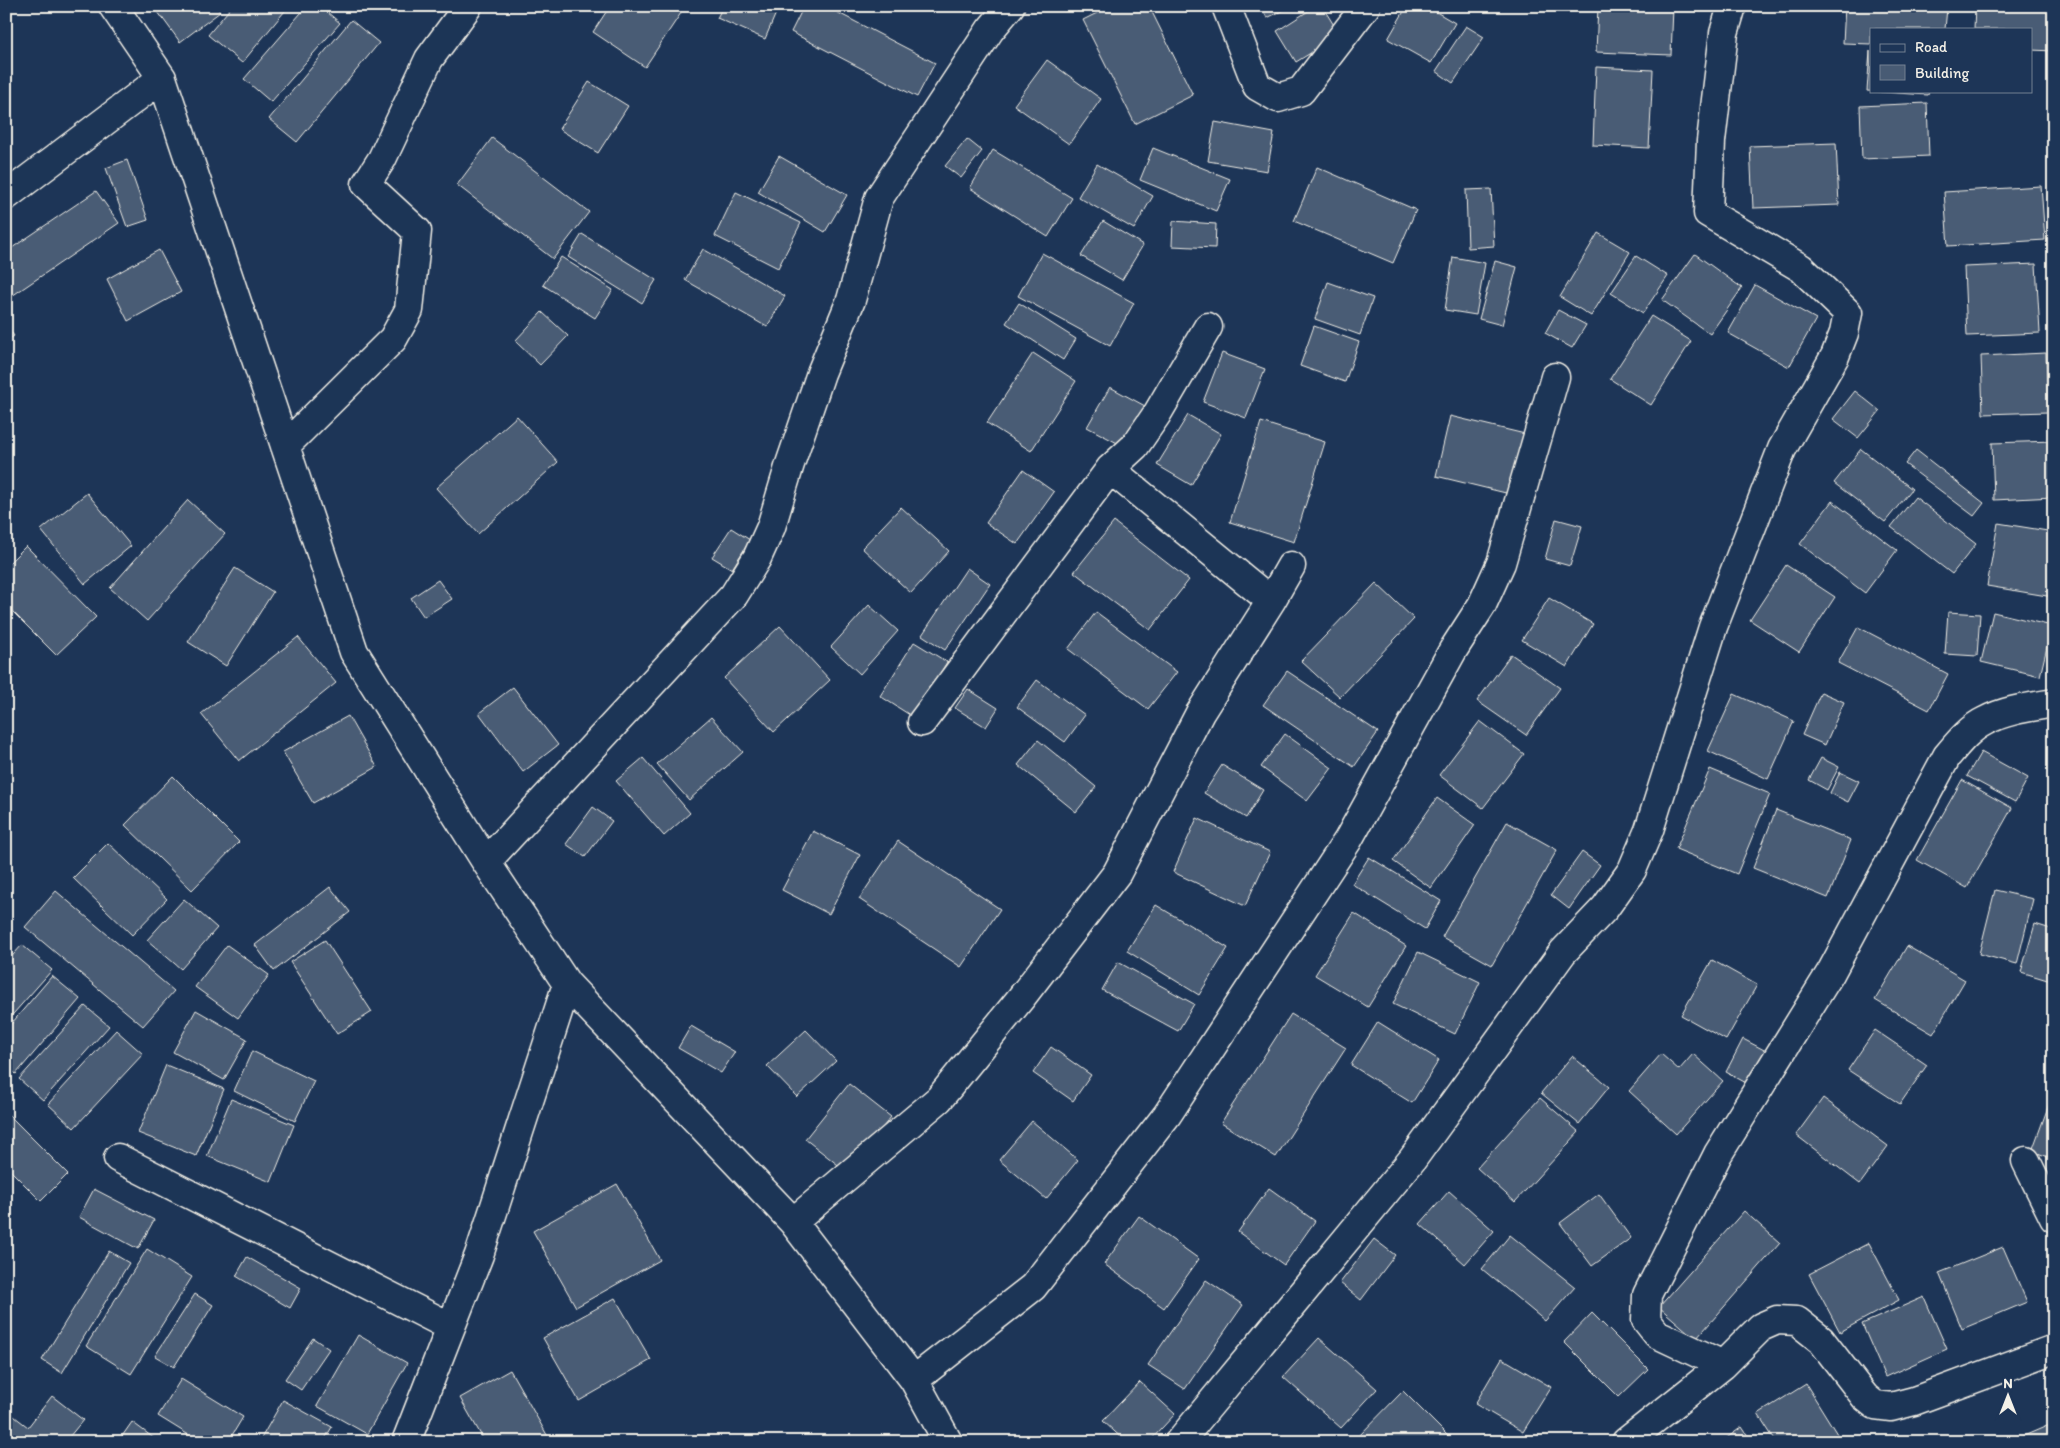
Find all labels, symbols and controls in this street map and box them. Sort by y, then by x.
legend [1870,28,2032,92]
text: Road [1915,38,1948,56]
text: Building [1915,64,1969,82]
north arrow [1982,1370,2032,1420]
text: N [2003,1375,2013,1392]

